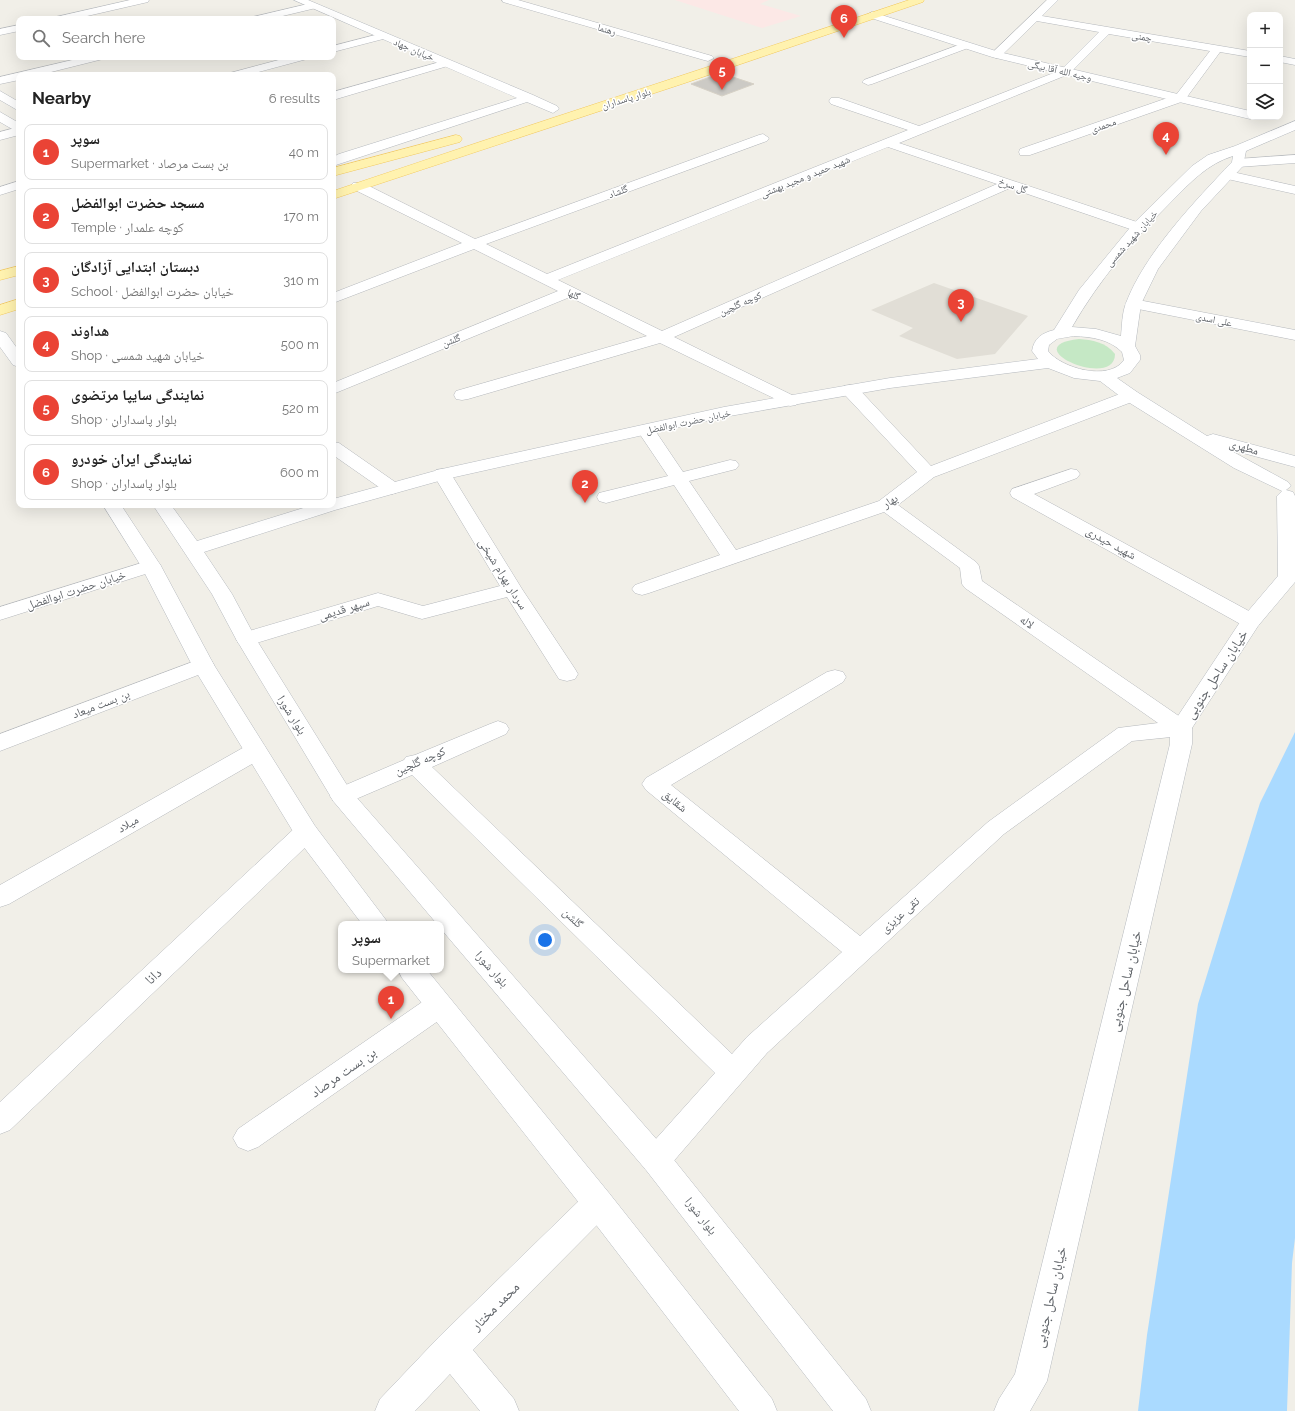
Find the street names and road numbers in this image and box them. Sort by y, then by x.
street label: رهنما [596,22,617,37]
street label: چمنی [1131,29,1153,45]
street label: خیابان جهاد [391,36,436,64]
street label: وجیه الله آقا بیگی [1027,58,1093,84]
street label: بلوار پاسداران [600,86,652,112]
street label: محمدی [1089,116,1118,136]
street label: شهید حمید و مجید بهشتی [759,153,852,200]
street label: گل سرخ [997,175,1029,197]
street label: گلشاد [607,183,630,200]
street label: خیابان شهید شمسی [1103,208,1161,269]
street label: گلها [566,287,583,302]
street label: کوچه گلچین [717,289,763,319]
street label: علی اسدی [1195,311,1233,329]
street label: گلشن [440,332,463,350]
street label: خیابان حضرت ابوالفضل [645,407,732,437]
street label: مطهری [1228,436,1260,458]
street label: بهار [879,491,900,512]
street label: شهید حیدری [1083,523,1139,563]
street label: سردار بهرام شیخی [475,536,531,613]
street label: خیابان حضرت ابوالفضل [24,567,128,613]
street label: سپهر قدیمی [317,595,371,624]
street label: لاله [1017,612,1037,632]
street label: خیابان ساحل جنوبی [1181,626,1252,722]
street label: بن بست میعاد [70,687,132,722]
street label: بلوار شورا [274,693,309,737]
street label: کوچه گلچین [392,744,448,778]
street label: شقایق [660,787,690,815]
street label: میلاد [115,812,141,836]
street label: تقی عزیزی [878,894,923,936]
street label: گلشن [560,905,586,931]
street label: خیابان ساحل جنوبی [1106,929,1145,1033]
street label: بلوار شورا [472,948,512,990]
street label: دانا [141,964,165,987]
street label: بن بست مرصاد [307,1044,379,1101]
street label: بلوار شورا [682,1195,720,1238]
street label: خیابان ساحل جنوبی [1031,1245,1070,1349]
street label: محمد مختار [467,1279,523,1335]

